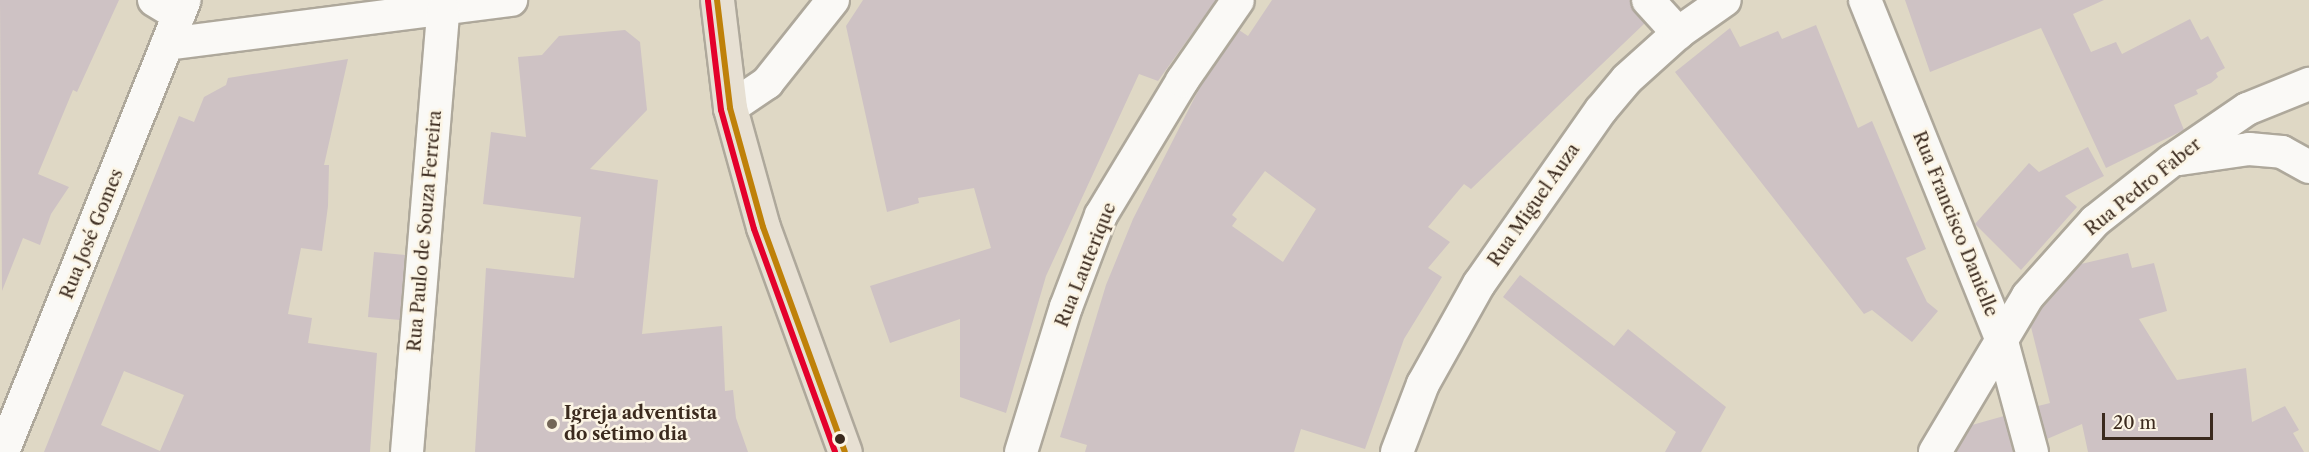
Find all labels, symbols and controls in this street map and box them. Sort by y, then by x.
street label: Rua Paulo de Souza Ferreira [404,109,446,353]
street label: Rua Francisco Danielle [1908,128,2002,320]
street label: Rua Pedro Faber [2081,134,2205,240]
street label: Rua Miguel Auza [1483,139,1585,271]
street label: Rua José Gomes [56,166,128,302]
street label: Rua Lauterique [1051,200,1121,330]
scale bar [2105,401,2216,439]
place label: Igreja adventista do sétimo dia [564,403,717,446]
text: 20 m [2113,412,2156,434]
marker: Igreja adventista do sétimo dia [545,417,559,431]
unlabelled marker [834,433,846,445]

